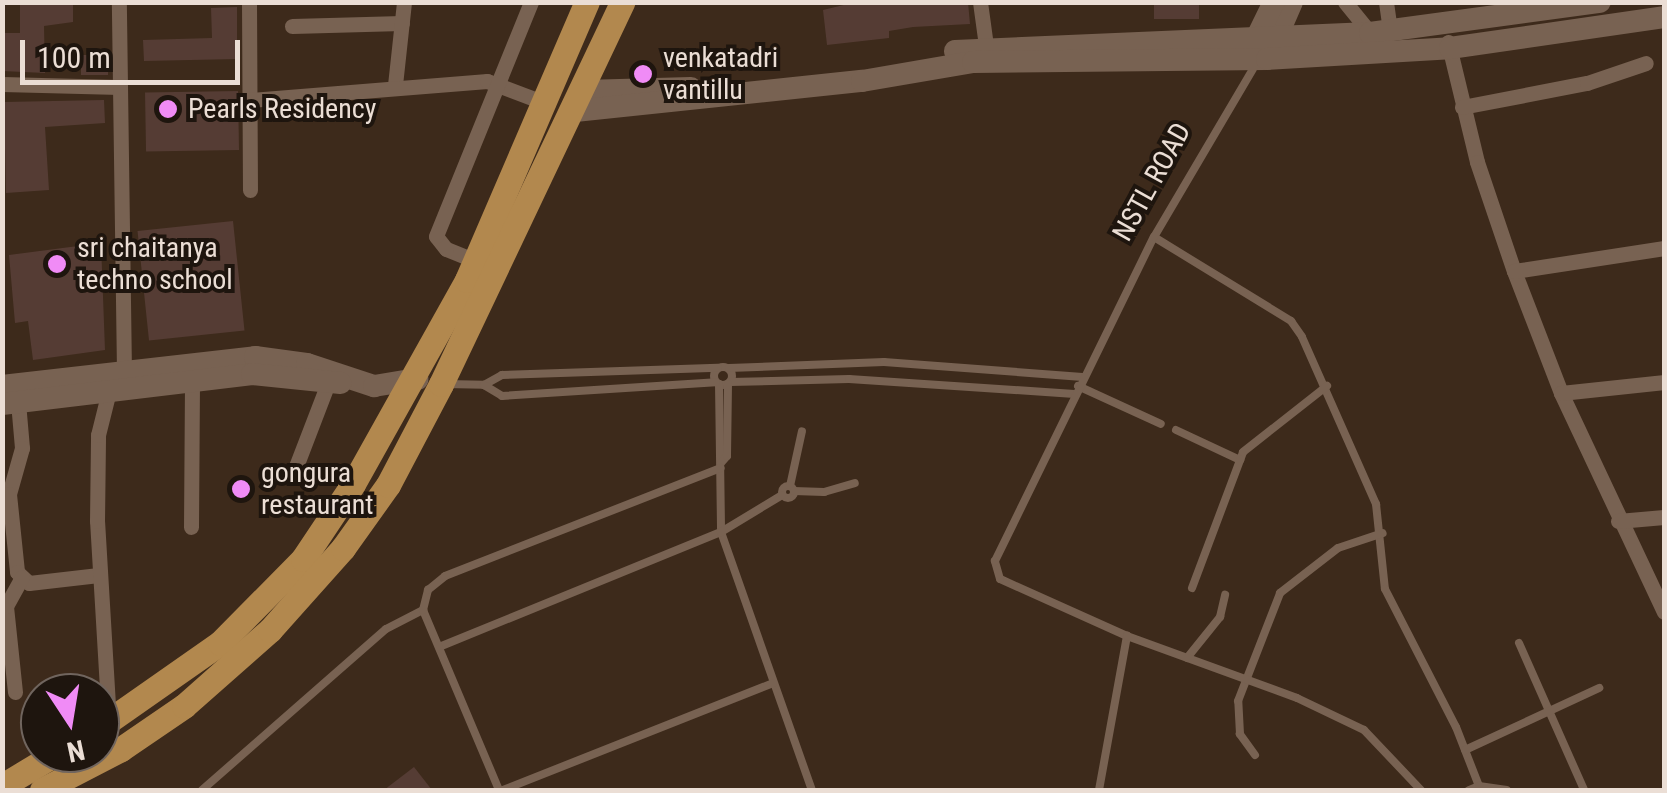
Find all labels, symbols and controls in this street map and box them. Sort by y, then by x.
scale bar [25,20,245,82]
text: 100 m [37,40,111,75]
place label: venkatadri vantillu [663,41,778,107]
marker: venkatadri vantillu [632,63,654,85]
place label: Pearls Residency [188,92,376,126]
marker: Pearls Residency [157,98,179,120]
street label: NSTL ROAD [1106,117,1198,247]
place label: sri chaitanya techno school [77,231,233,297]
marker: sri chaitanya techno school [46,253,68,275]
place label: gongura restaurant [261,456,374,522]
marker: gongura restaurant [230,478,252,500]
north arrow [20,673,120,773]
text: N [64,733,88,769]

